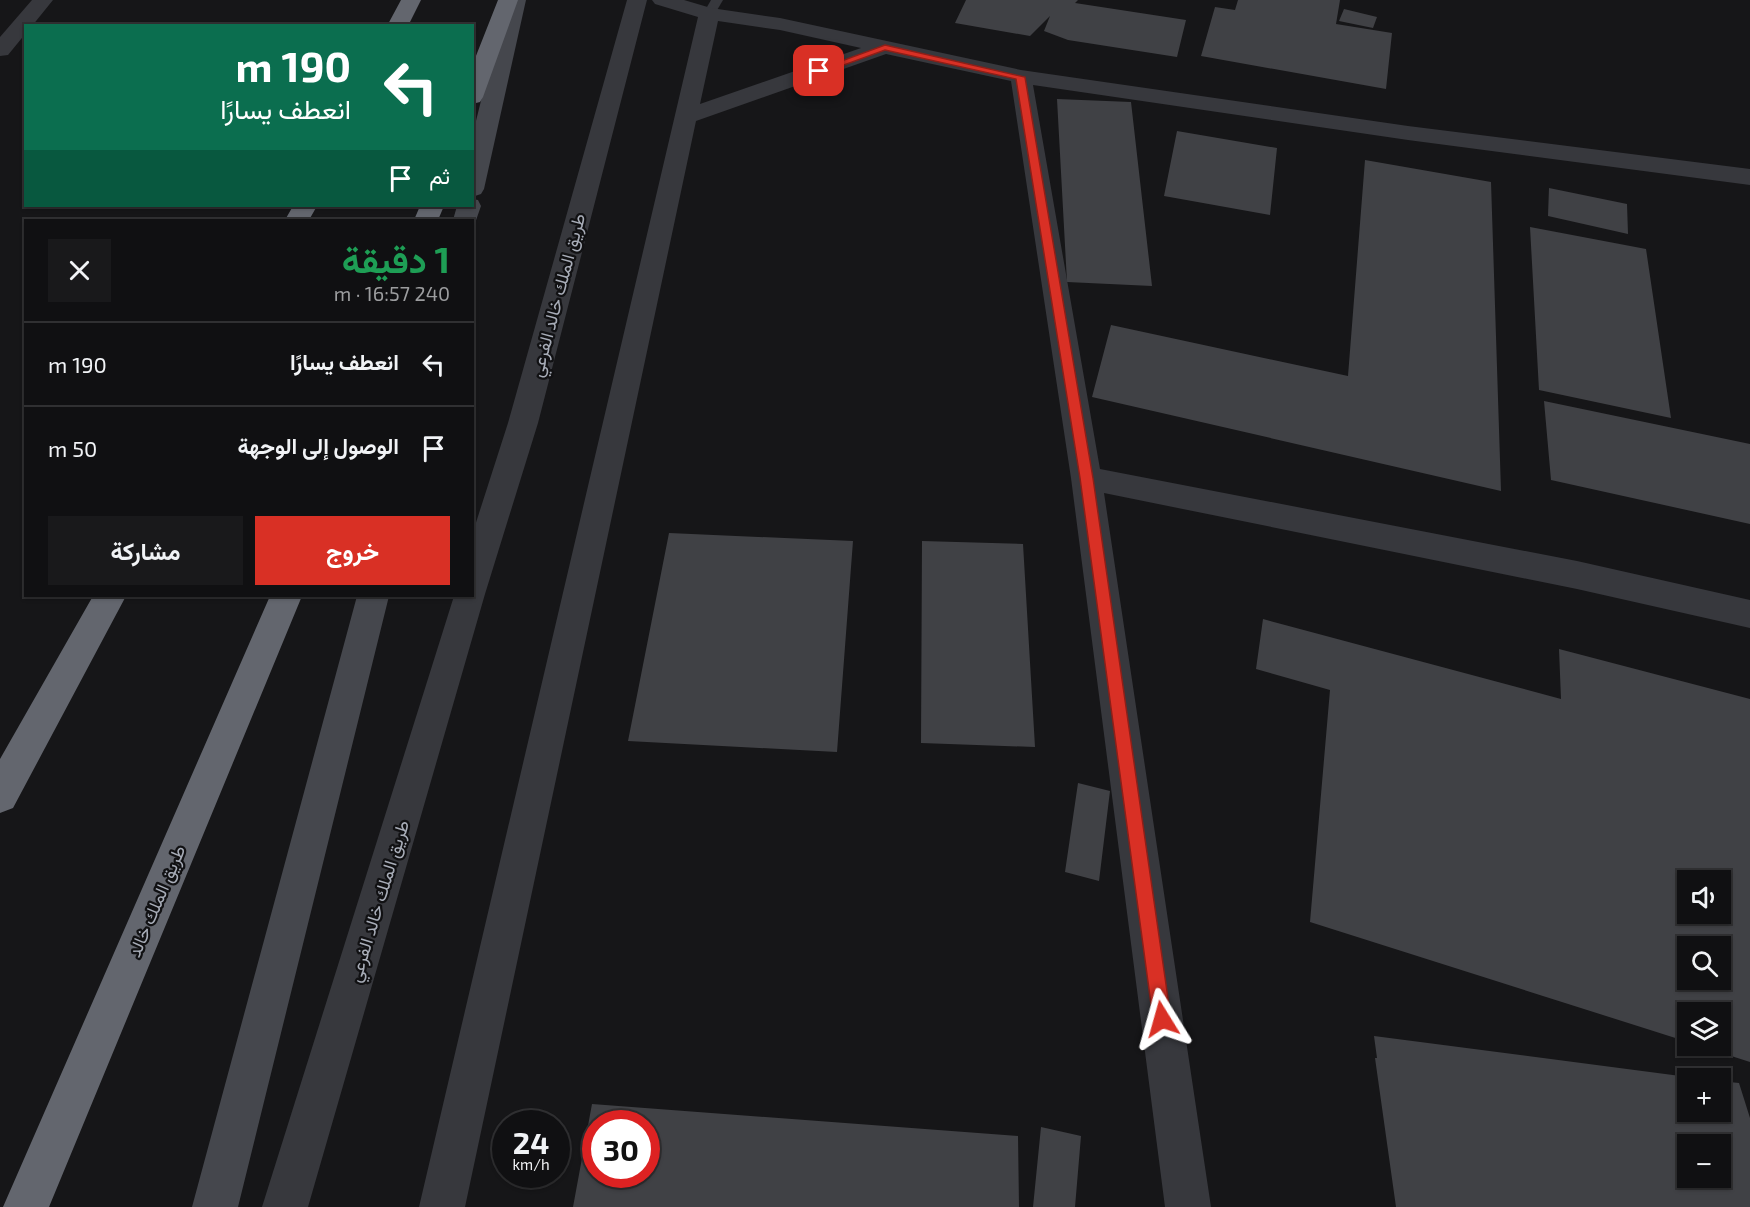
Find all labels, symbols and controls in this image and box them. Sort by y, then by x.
text: 190 m [235,40,351,90]
pin [793,45,844,96]
icon: left [372,48,450,126]
icon: arrive [802,54,835,87]
text: انعطف يسارًا [220,92,351,124]
icon: arrive [384,162,417,195]
text: ثم [429,162,450,188]
street label: طريق الملك خالد الفرعي [525,211,594,380]
text: 1 دقيقة [342,237,450,280]
button: close [48,239,111,302]
text: 240 m · 16:57 [334,281,450,305]
text: انعطف يسارًا [290,348,399,374]
icon: left [417,348,450,381]
text: 190 m [48,351,107,377]
text: الوصول إلى الوجهة [237,432,399,458]
icon: arrive [417,432,450,465]
text: 50 m [48,435,97,461]
button: مشاركة [48,516,243,585]
button: خروج [255,516,450,585]
street label: طريق الملك خالد الفرعي [343,817,418,986]
street label: طريق الملك خالد [123,842,190,961]
map controls [1677,870,1731,1188]
button: sound [1677,870,1731,924]
button: search [1677,936,1731,990]
position arrow [1130,987,1194,1051]
button: layers [1677,1002,1731,1056]
button: + [1677,1068,1731,1122]
speed limit sign: 30 [582,1110,660,1188]
text: 24 [513,1124,549,1160]
button: − [1677,1134,1731,1188]
text: km/h [512,1155,550,1173]

